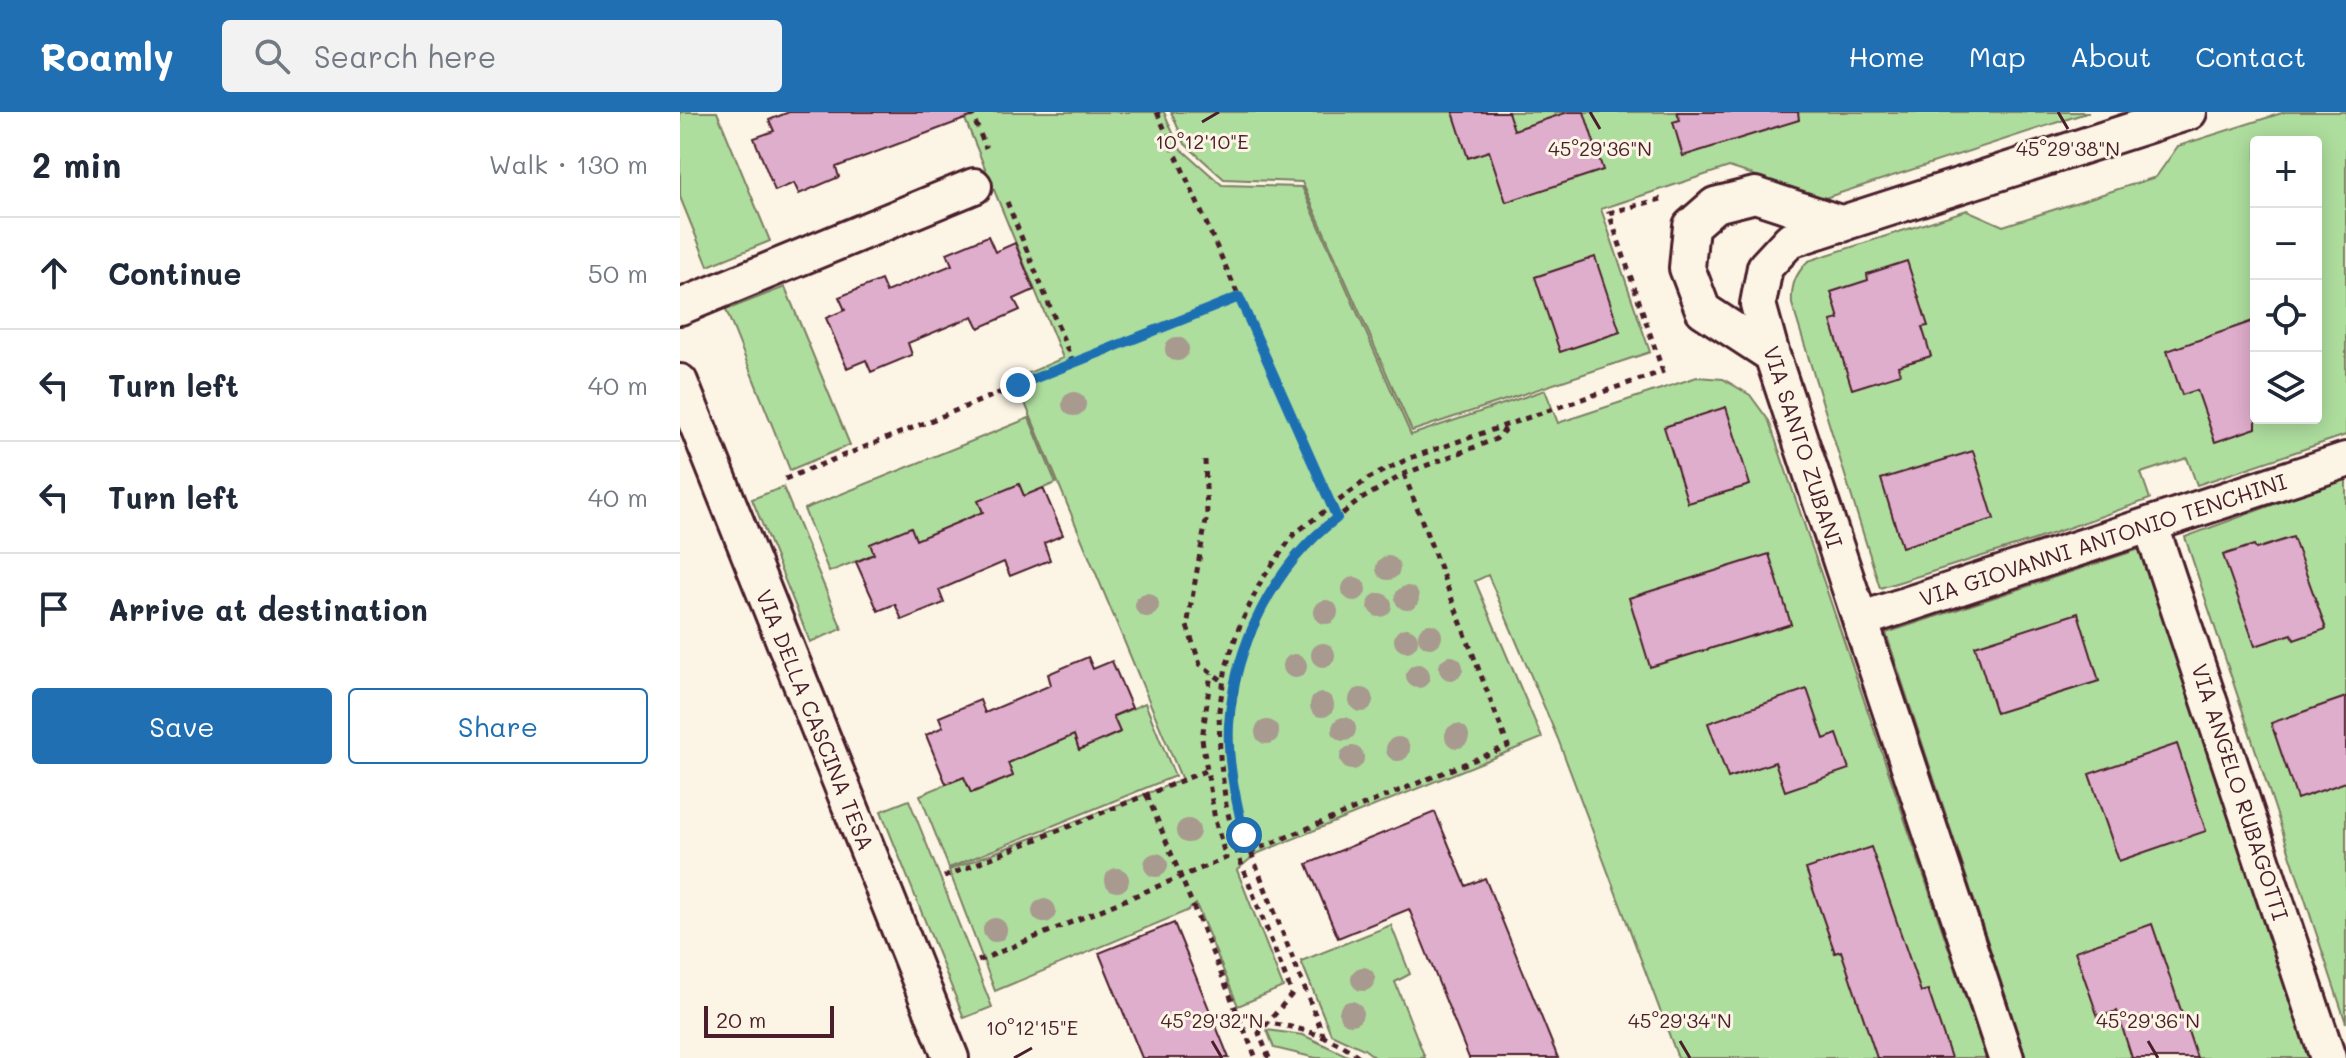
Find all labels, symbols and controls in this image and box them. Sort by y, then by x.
search box [222,20,782,92]
text: Roamly [40,31,174,81]
icon: search [250,34,294,78]
text: Search here [314,36,496,76]
text: Home [1849,38,1925,74]
text: Map [1969,38,2026,74]
text: About [2070,38,2151,74]
text: Contact [2195,38,2306,74]
text: 10°12'10"E [1155,128,1249,154]
text: 45°29'36"N [1548,135,1652,161]
text: 45°29'38"N [2016,135,2120,161]
map controls [2250,136,2322,424]
button: + [2250,136,2322,208]
text: 2 min [32,142,121,187]
text: Walk · 130 m [489,147,648,181]
button: − [2250,208,2322,280]
icon: ahead [32,251,76,295]
text: Continue [108,253,241,293]
text: 50 m [588,256,648,290]
button: locate [2250,280,2322,352]
street label: VIA SANTO ZUBANI [1757,342,1850,552]
button: layers [2250,352,2322,424]
icon: left [32,363,76,407]
text: Turn left [108,365,239,405]
route end [1000,367,1036,403]
text: 40 m [588,368,648,402]
street label: VIA GIOVANNI ANTONIO TENCHINI [1916,466,2290,613]
icon: left [32,475,76,519]
text: Turn left [108,477,239,517]
text: 40 m [588,480,648,514]
street label: VIA DELLA CASCINA TESA [750,585,881,854]
icon: arrive [32,587,76,631]
text: Arrive at destination [108,589,428,629]
street label: VIA ANGELO RUBAGOTTI [2185,660,2296,924]
button: Save [32,688,332,764]
button: Share [348,688,648,764]
route start [1226,817,1262,853]
scale bar [704,1002,834,1038]
text: 20 m [716,1005,766,1034]
text: 45°29'32"N [1160,1007,1264,1033]
text: 45°29'34"N [1628,1007,1732,1033]
text: 45°29'36"N [2096,1007,2200,1033]
text: 10°12'15"E [986,1014,1078,1040]

